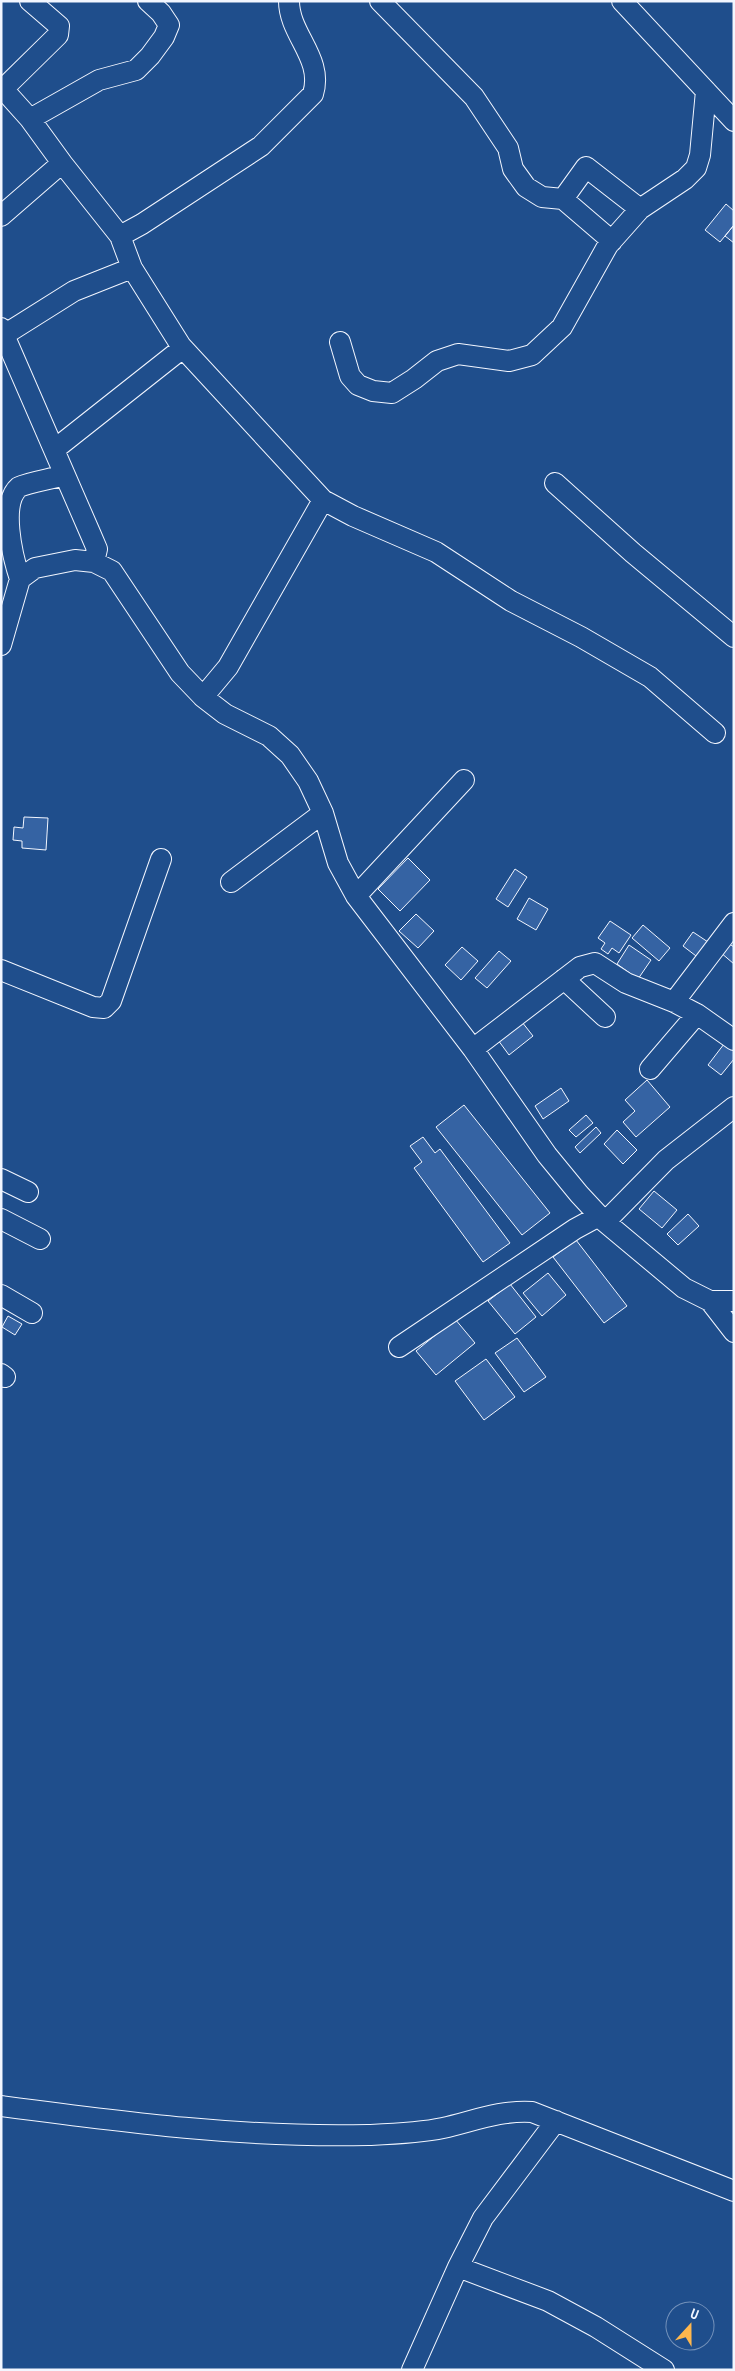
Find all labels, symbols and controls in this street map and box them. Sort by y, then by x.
north arrow [665,2301,715,2351]
text: U [688,2304,701,2324]

